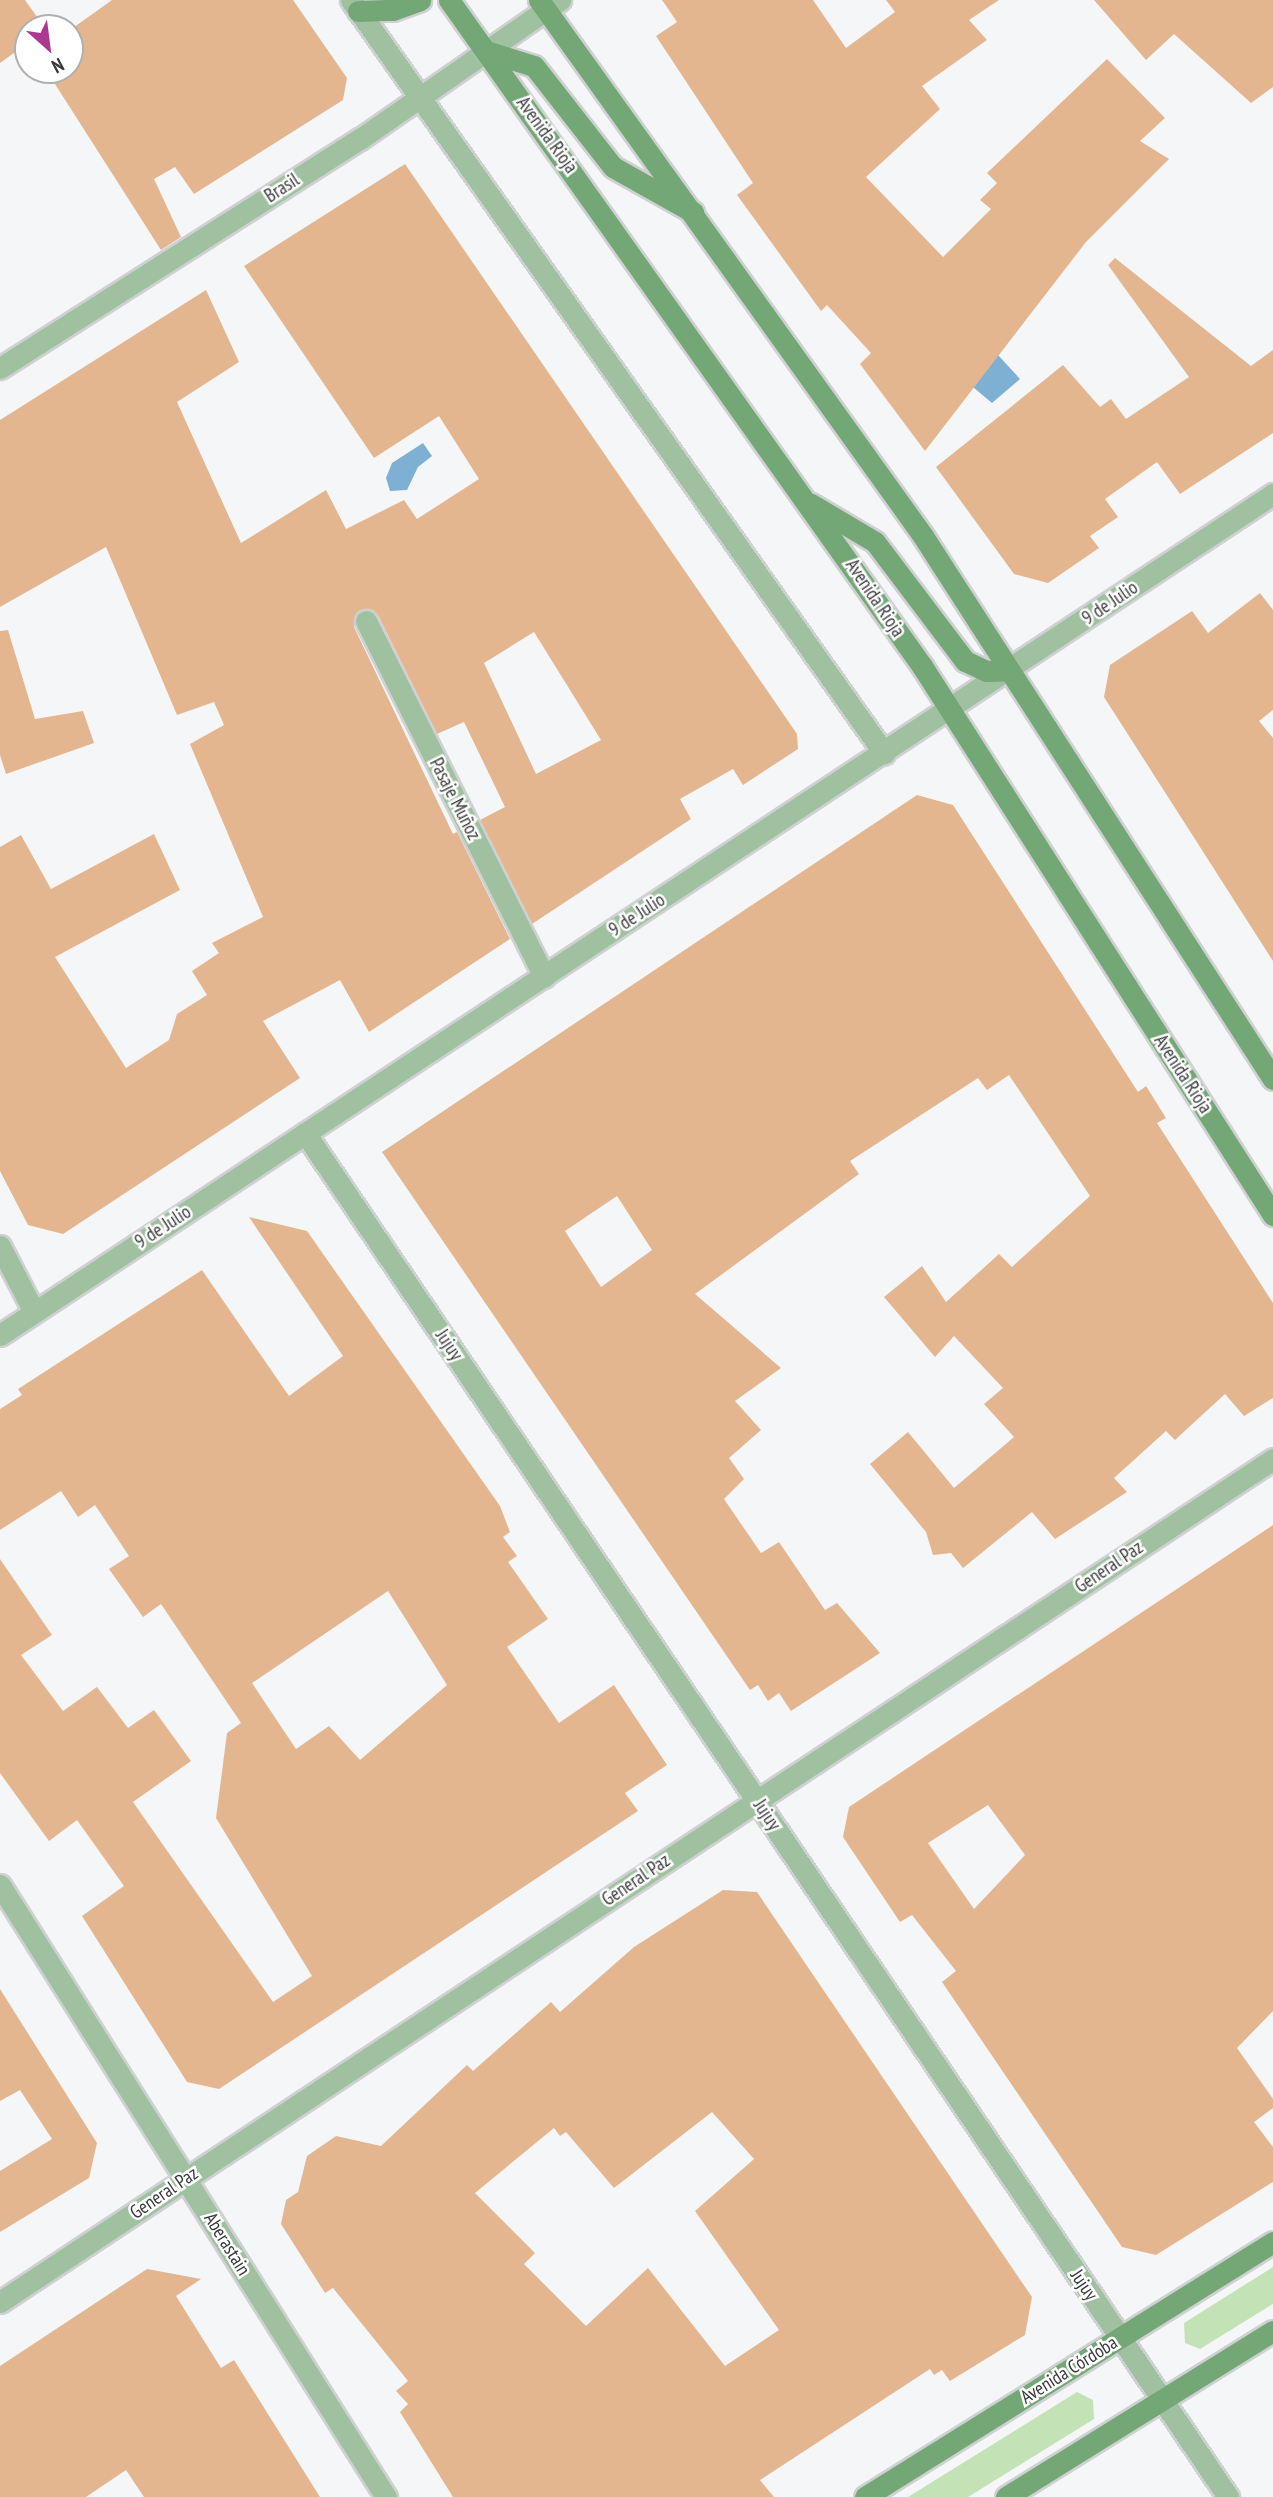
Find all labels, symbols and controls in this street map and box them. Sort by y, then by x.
north arrow [14,14,84,84]
text: N [48,53,68,79]
street label: Avenida Rioja [512,92,582,178]
street label: Brasil [260,168,304,208]
street label: Avenida Rioja [841,555,909,641]
street label: 9 de Julio [1078,576,1142,630]
street label: Pasaje Muñoz [425,754,485,844]
street label: 9 de Julio [605,888,669,942]
street label: Avenida Rioja [1149,1030,1217,1118]
street label: 9 de Julio [131,1200,195,1254]
street label: Jujuy [431,1325,467,1365]
street label: General Paz [1071,1536,1147,1598]
street label: Jujuy [749,1795,785,1835]
street label: General Paz [598,1849,674,1911]
street label: General Paz [126,2162,202,2224]
street label: Aberastain [199,2208,255,2280]
street label: Jujuy [1066,2265,1102,2305]
street label: Avenida Córdoba [1016,2331,1122,2409]

